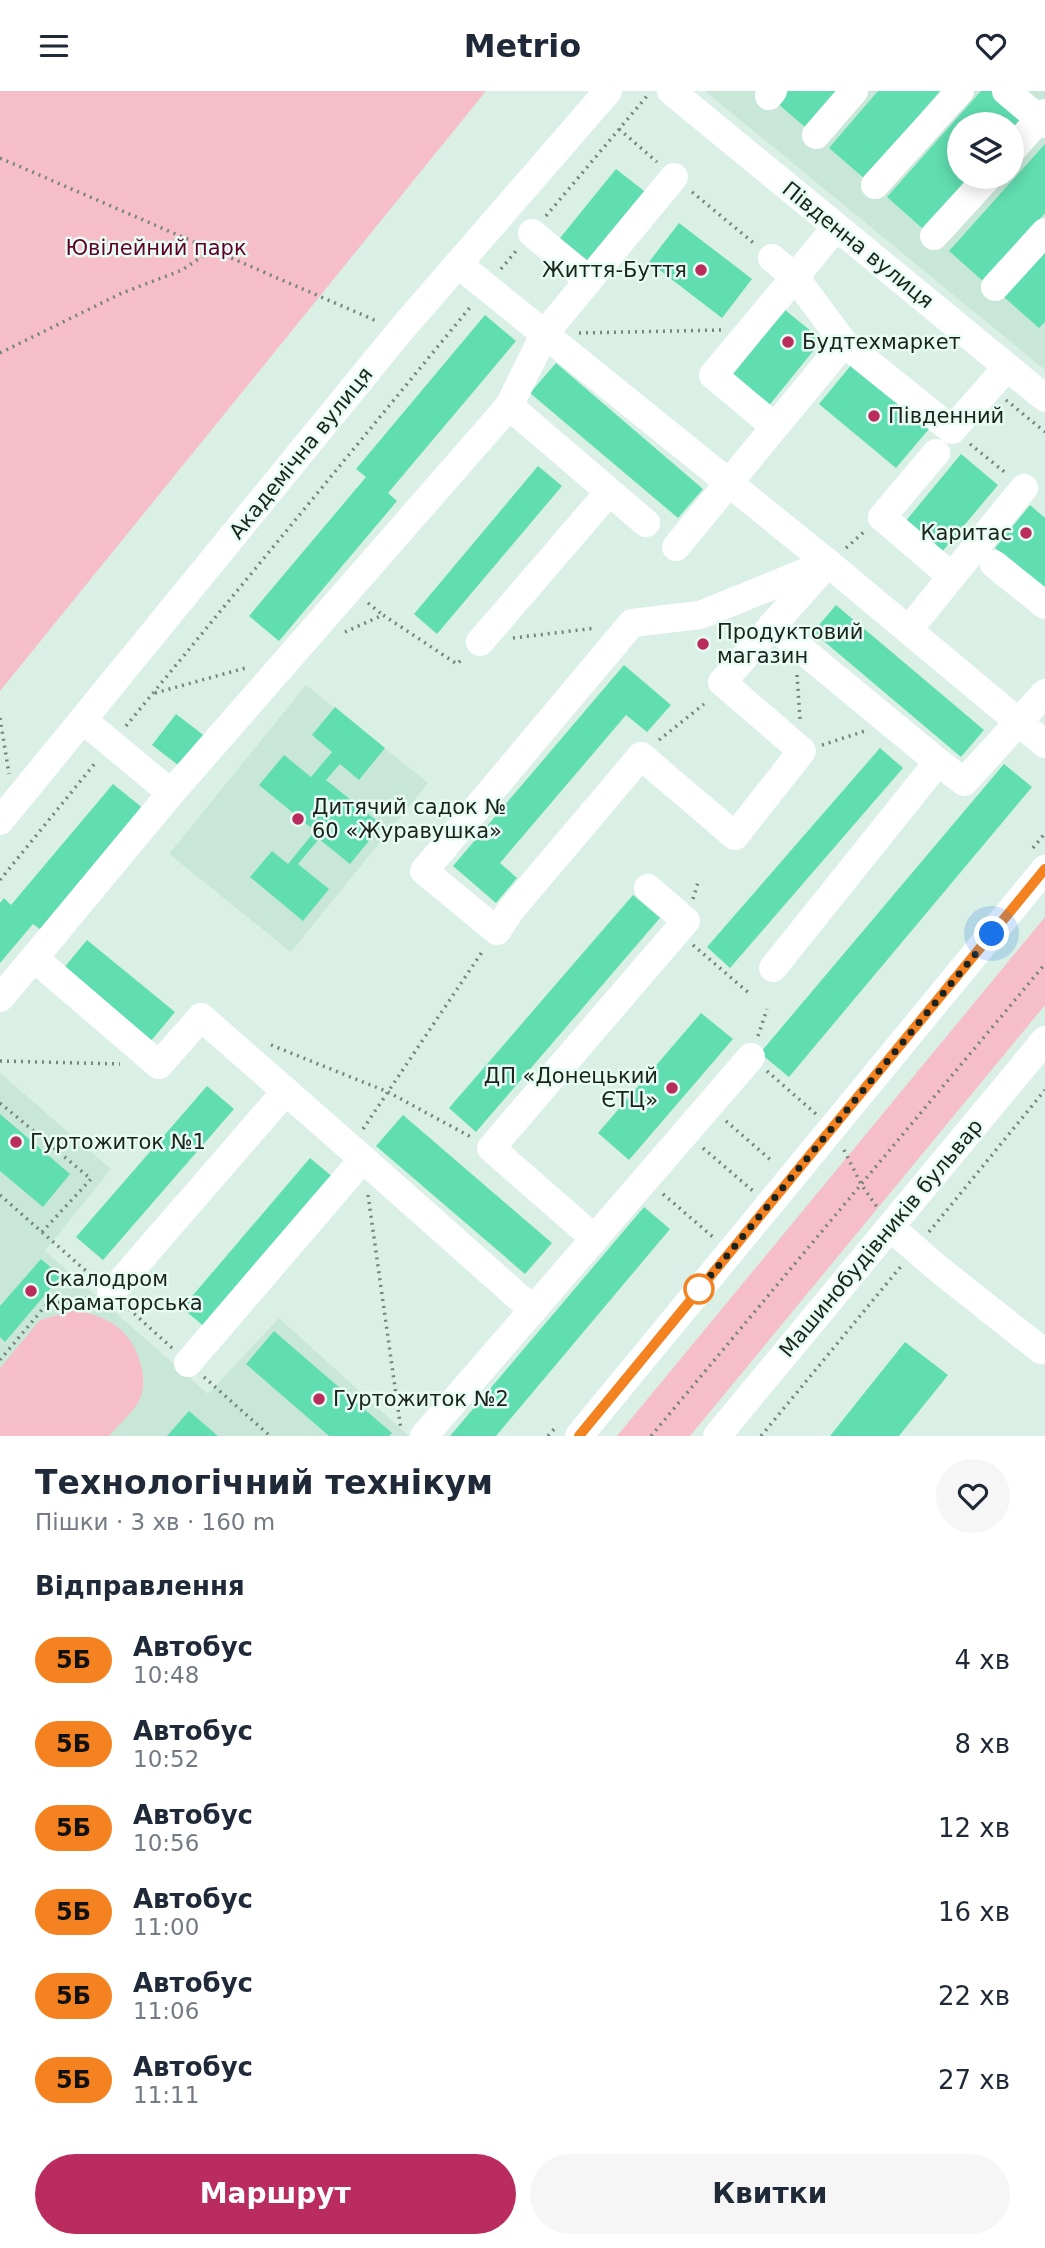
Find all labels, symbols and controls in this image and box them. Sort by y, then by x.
icon: menu [35,27,73,65]
text: Metrio [464,27,581,65]
icon: heart [972,27,1010,65]
map controls [947,112,1024,189]
button: layers [947,112,1024,189]
street label: Південна вулиця [778,177,938,313]
park label: Ювілейний парк [65,236,247,260]
place label: Життя-Буття [542,258,687,282]
marker: Життя-Буття [693,262,709,278]
place label: Будтехмаркет [802,330,961,354]
marker: Будтехмаркет [780,334,796,350]
street label: Академічна вулиця [224,362,378,544]
place label: Південний [888,404,1004,428]
marker: Південний [866,408,882,424]
place label: Каритас [921,521,1012,545]
marker: Каритас [1018,525,1034,541]
place label: Продуктовий магазин [717,620,863,668]
marker: Продуктовий магазин [695,636,711,652]
place label: Дитячий садок № 60 «Журавушка» [312,795,506,843]
marker: Дитячий садок № 60 «Журавушка» [290,811,306,827]
your location [974,916,1009,951]
place label: ДП «Донецький ЄТЦ» [484,1064,658,1112]
marker: ДП «Донецький ЄТЦ» [664,1080,680,1096]
street label: Машинобудівників бульвар [774,1114,988,1362]
place label: Гуртожиток №1 [30,1130,206,1154]
marker: Гуртожиток №1 [8,1134,24,1150]
place label: Скалодром Краматорська [45,1267,203,1315]
unlabelled marker [684,1274,714,1304]
marker: Скалодром Краматорська [23,1283,39,1299]
place label: Гуртожиток №2 [333,1387,509,1411]
marker: Гуртожиток №2 [311,1391,327,1407]
button: heart [936,1459,1010,1533]
text: Технологічний технікум [35,1463,493,1502]
text: Пішки · 3 хв · 160 m [35,1509,275,1535]
text: Відправлення [35,1571,245,1601]
text: Автобус [133,1632,253,1662]
text: 4 хв [954,1645,1010,1675]
text: 5Б [56,1646,91,1674]
text: 10:48 [133,1662,199,1688]
text: Автобус [133,1716,253,1746]
text: 8 хв [954,1729,1010,1759]
text: 5Б [56,1730,91,1758]
text: 10:52 [133,1746,199,1772]
text: Автобус [133,1800,253,1830]
text: 12 хв [938,1813,1010,1843]
text: 5Б [56,1814,91,1842]
text: 10:56 [133,1830,199,1856]
text: Автобус [133,1884,253,1914]
text: 16 хв [938,1897,1010,1927]
text: 5Б [56,1898,91,1926]
text: 11:00 [133,1914,199,1940]
text: Автобус [133,1968,253,1998]
text: 22 хв [938,1981,1010,2011]
text: 5Б [56,1982,91,2010]
text: 11:06 [133,1998,199,2024]
text: Автобус [133,2052,253,2082]
text: 27 хв [938,2065,1010,2095]
text: 5Б [56,2066,91,2094]
text: 11:11 [133,2082,199,2108]
button: Маршрут [35,2154,516,2234]
button: Квитки [530,2154,1010,2234]

